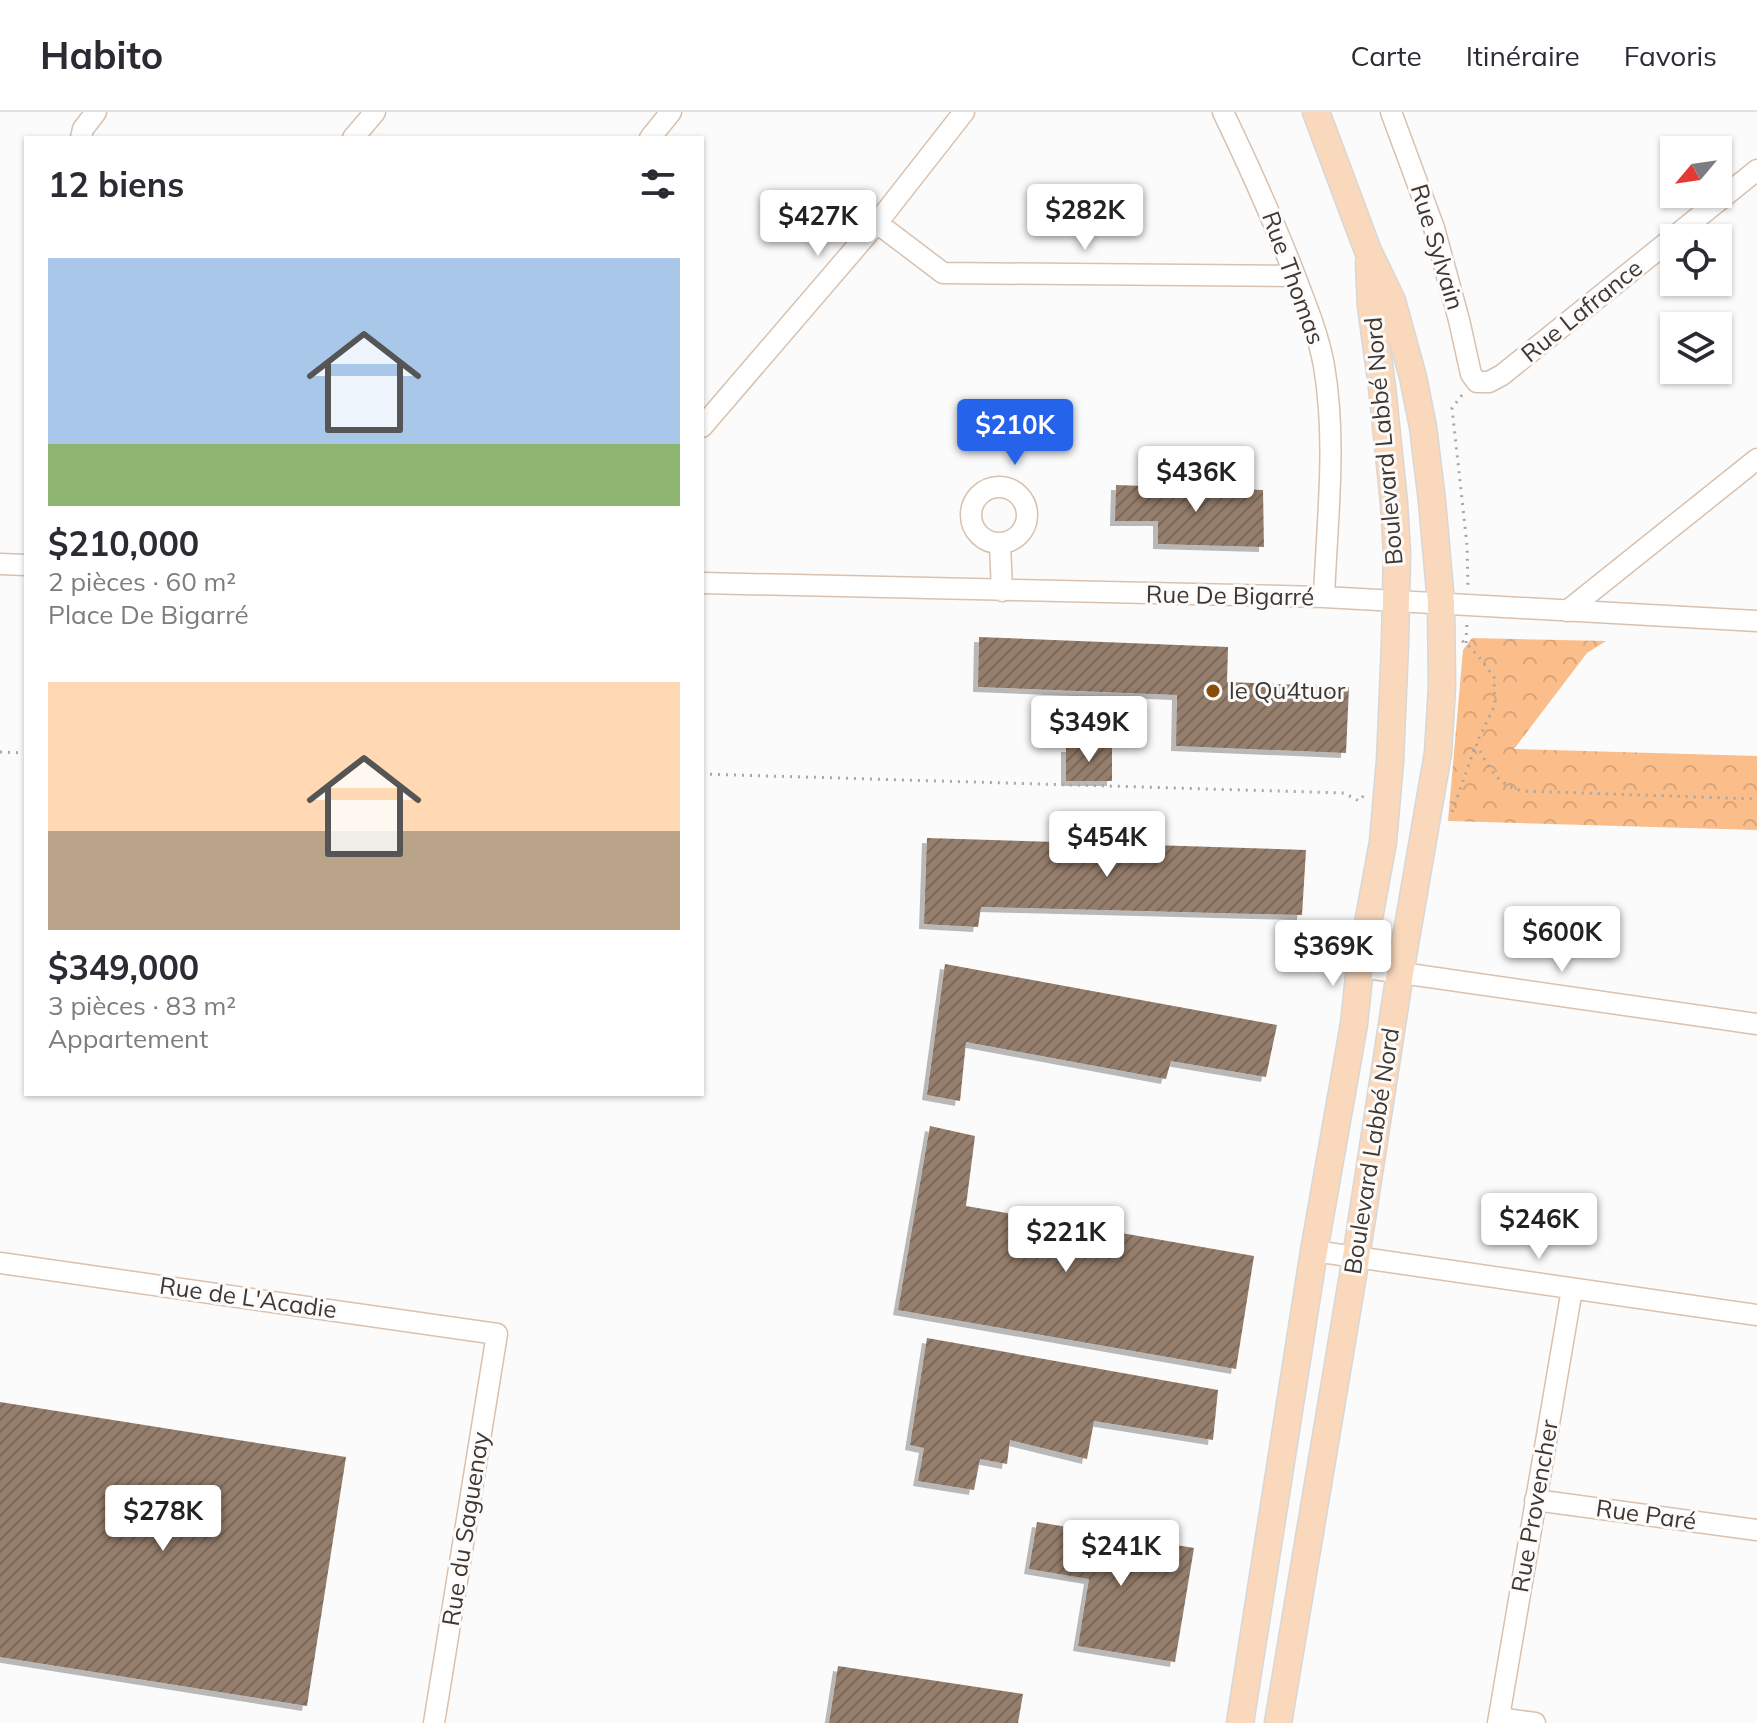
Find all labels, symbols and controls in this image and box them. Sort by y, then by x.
text: Habito [40,31,163,79]
text: Carte [1350,38,1422,73]
text: Itinéraire [1466,38,1580,73]
text: Favoris [1624,38,1717,73]
north arrow [1660,136,1732,208]
map controls [1660,136,1732,384]
icon: filters [636,162,680,206]
text: 12 biens [48,163,184,206]
street label: Rue Sylvain [1405,180,1471,313]
pin: $282K [1029,184,1141,252]
pin: $427K [762,190,874,258]
text: $282K [1045,193,1125,226]
text: $427K [778,199,858,232]
street label: Rue Thomas [1256,207,1332,348]
button: locate [1660,224,1732,296]
street label: Rue Lafrance [1515,252,1648,368]
icon: home [292,310,436,454]
button: layers [1660,312,1732,384]
street label: Boulevard Labbé Nord [1357,316,1409,566]
pin: $210K [959,399,1071,467]
text: $210K [975,408,1055,441]
pin: $436K [1140,446,1252,514]
text: $436K [1156,455,1236,488]
text: $210,000 [48,522,199,565]
text: 2 pièces · 60 m² [48,565,236,598]
street label: Rue De Bigarré [1146,579,1314,611]
text: Place De Bigarré [48,598,249,631]
place label: le Qu4tuor [1229,675,1346,705]
marker: le Qu4tuor [1204,682,1222,700]
pin: $349K [1033,696,1145,764]
text: $349K [1049,705,1129,738]
icon: home [292,734,436,878]
pin: $454K [1051,811,1163,879]
text: $454K [1067,820,1147,853]
pin: $600K [1506,906,1618,974]
text: $600K [1522,915,1602,948]
pin: $369K [1277,920,1389,988]
text: $369K [1293,929,1373,962]
text: $349,000 [48,946,199,989]
text: 3 pièces · 83 m² [48,989,236,1022]
text: Appartement [48,1022,208,1055]
street label: Boulevard Labbé Nord [1337,1026,1405,1276]
pin: $246K [1483,1193,1595,1261]
text: $246K [1499,1202,1579,1235]
pin: $221K [1010,1206,1122,1274]
text: $221K [1026,1215,1106,1248]
street label: Rue de L'Acadie [158,1270,339,1324]
street label: Rue Provencher [1504,1417,1564,1594]
street label: Rue du Saguenay [435,1429,495,1628]
pin: $278K [107,1485,219,1553]
street label: Rue Paré [1594,1492,1698,1536]
text: $278K [123,1494,203,1527]
pin: $241K [1065,1520,1177,1588]
text: $241K [1081,1529,1161,1562]

